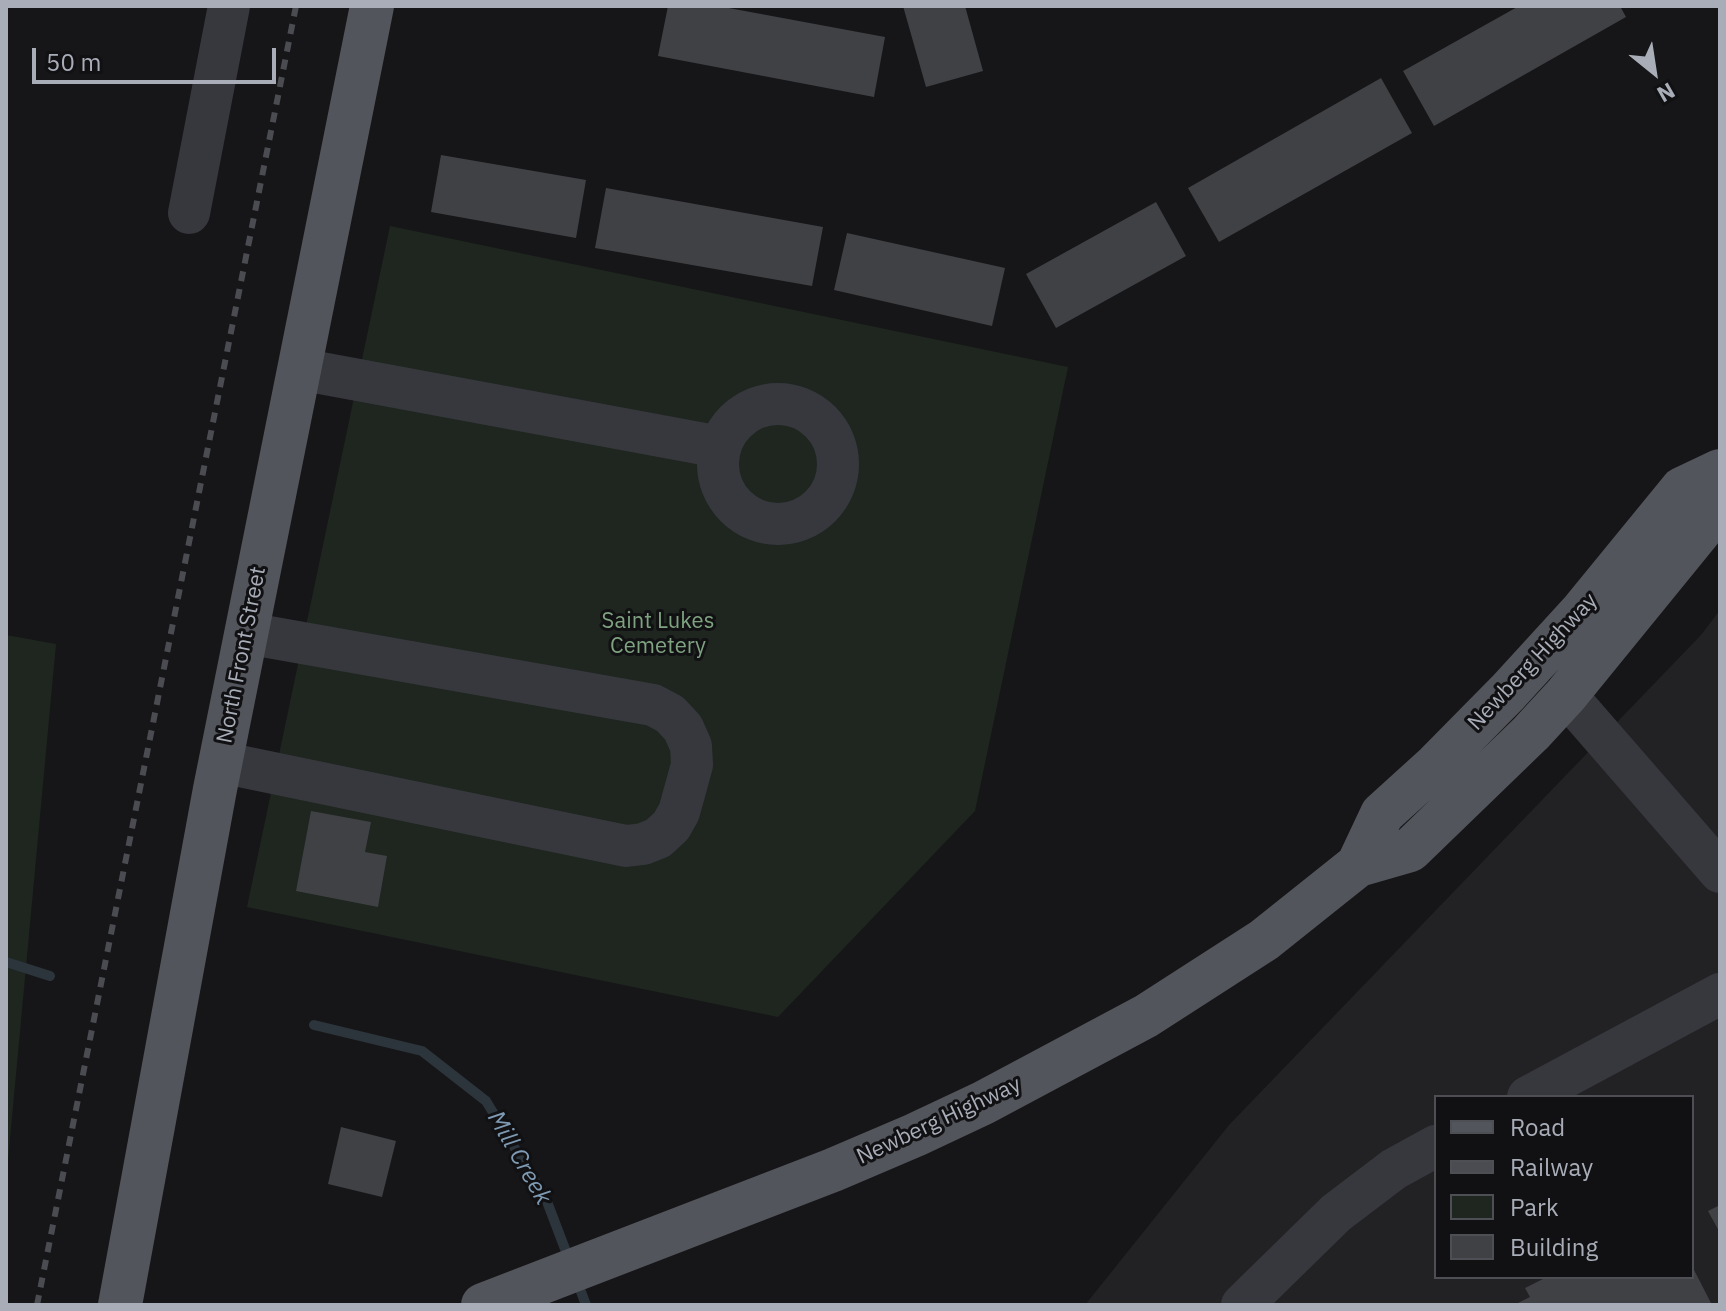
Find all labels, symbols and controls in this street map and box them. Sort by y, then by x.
scale bar [36,32,280,82]
north arrow [1614,32,1694,112]
text: 50 m [46,46,101,78]
text: N [1652,77,1680,110]
street label: North Front Street [212,564,272,746]
street label: Newberg Highway [1463,588,1603,736]
park label: Saint Lukes Cemetery [602,609,714,660]
street label: Newberg Highway [853,1071,1025,1171]
legend [1434,1095,1694,1279]
water label: Mill Creek [481,1106,557,1210]
text: Road [1510,1111,1565,1143]
text: Railway [1510,1151,1593,1183]
text: Park [1510,1191,1559,1223]
text: Building [1510,1231,1598,1263]

